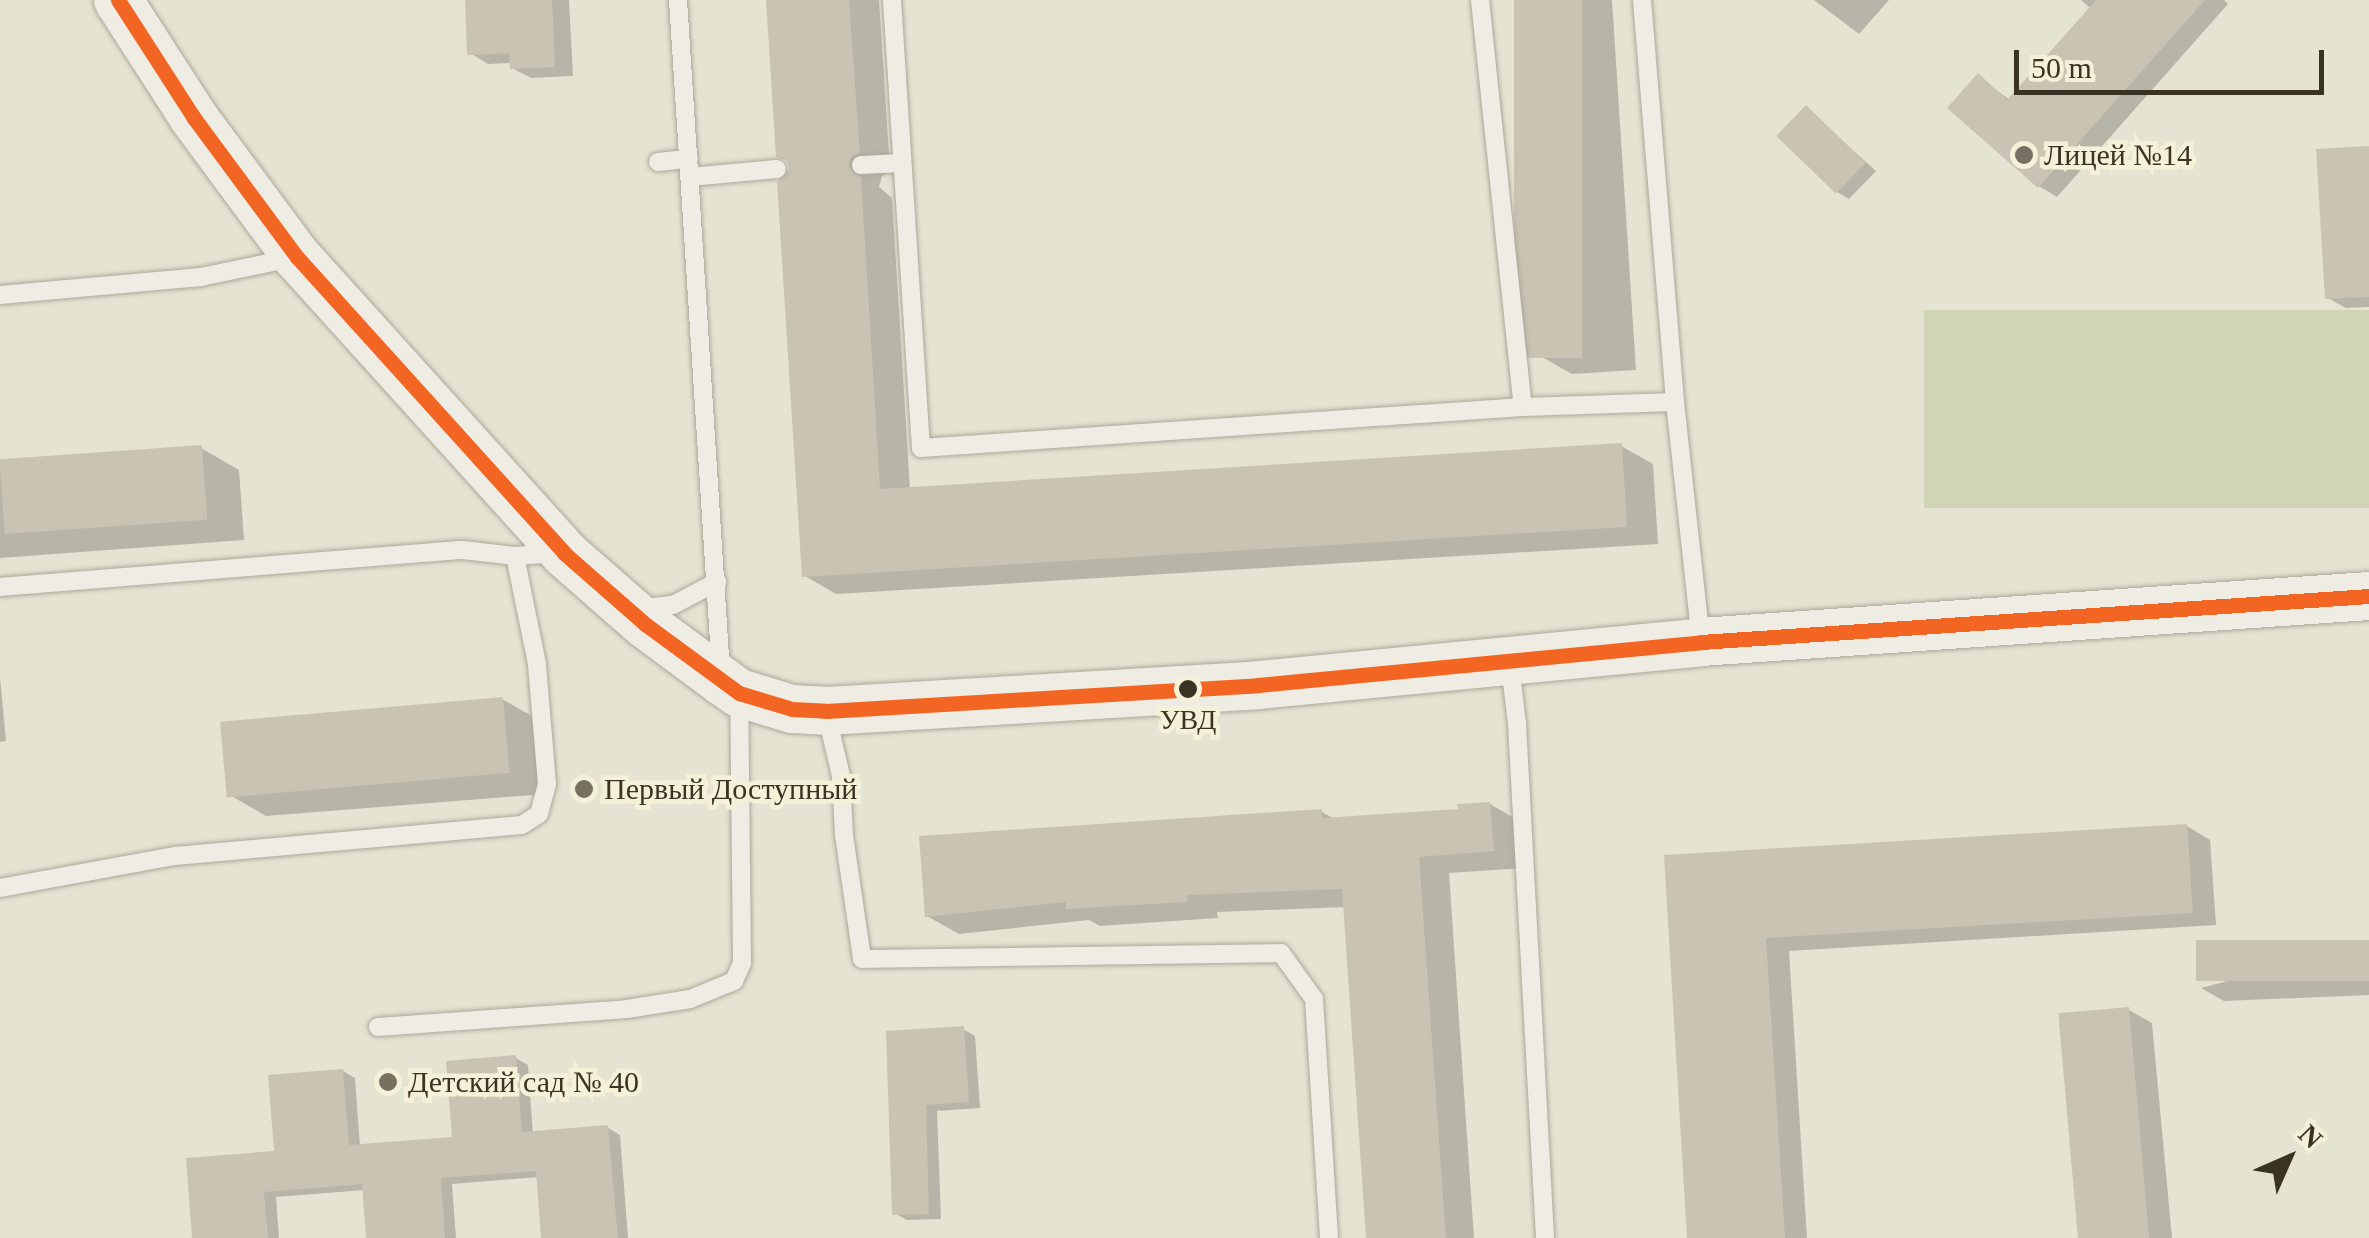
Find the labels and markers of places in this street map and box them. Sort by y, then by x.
place label: Лицей №14 [2044,137,2192,173]
marker: Лицей №14 [2013,144,2035,166]
marker: УВД [1178,679,1198,699]
place label: УВД [1160,703,1216,737]
place label: Первый Доступный [604,771,857,807]
marker: Первый Доступный [573,778,595,800]
place label: Детский сад № 40 [408,1064,639,1100]
marker: Детский сад № 40 [377,1071,399,1093]

